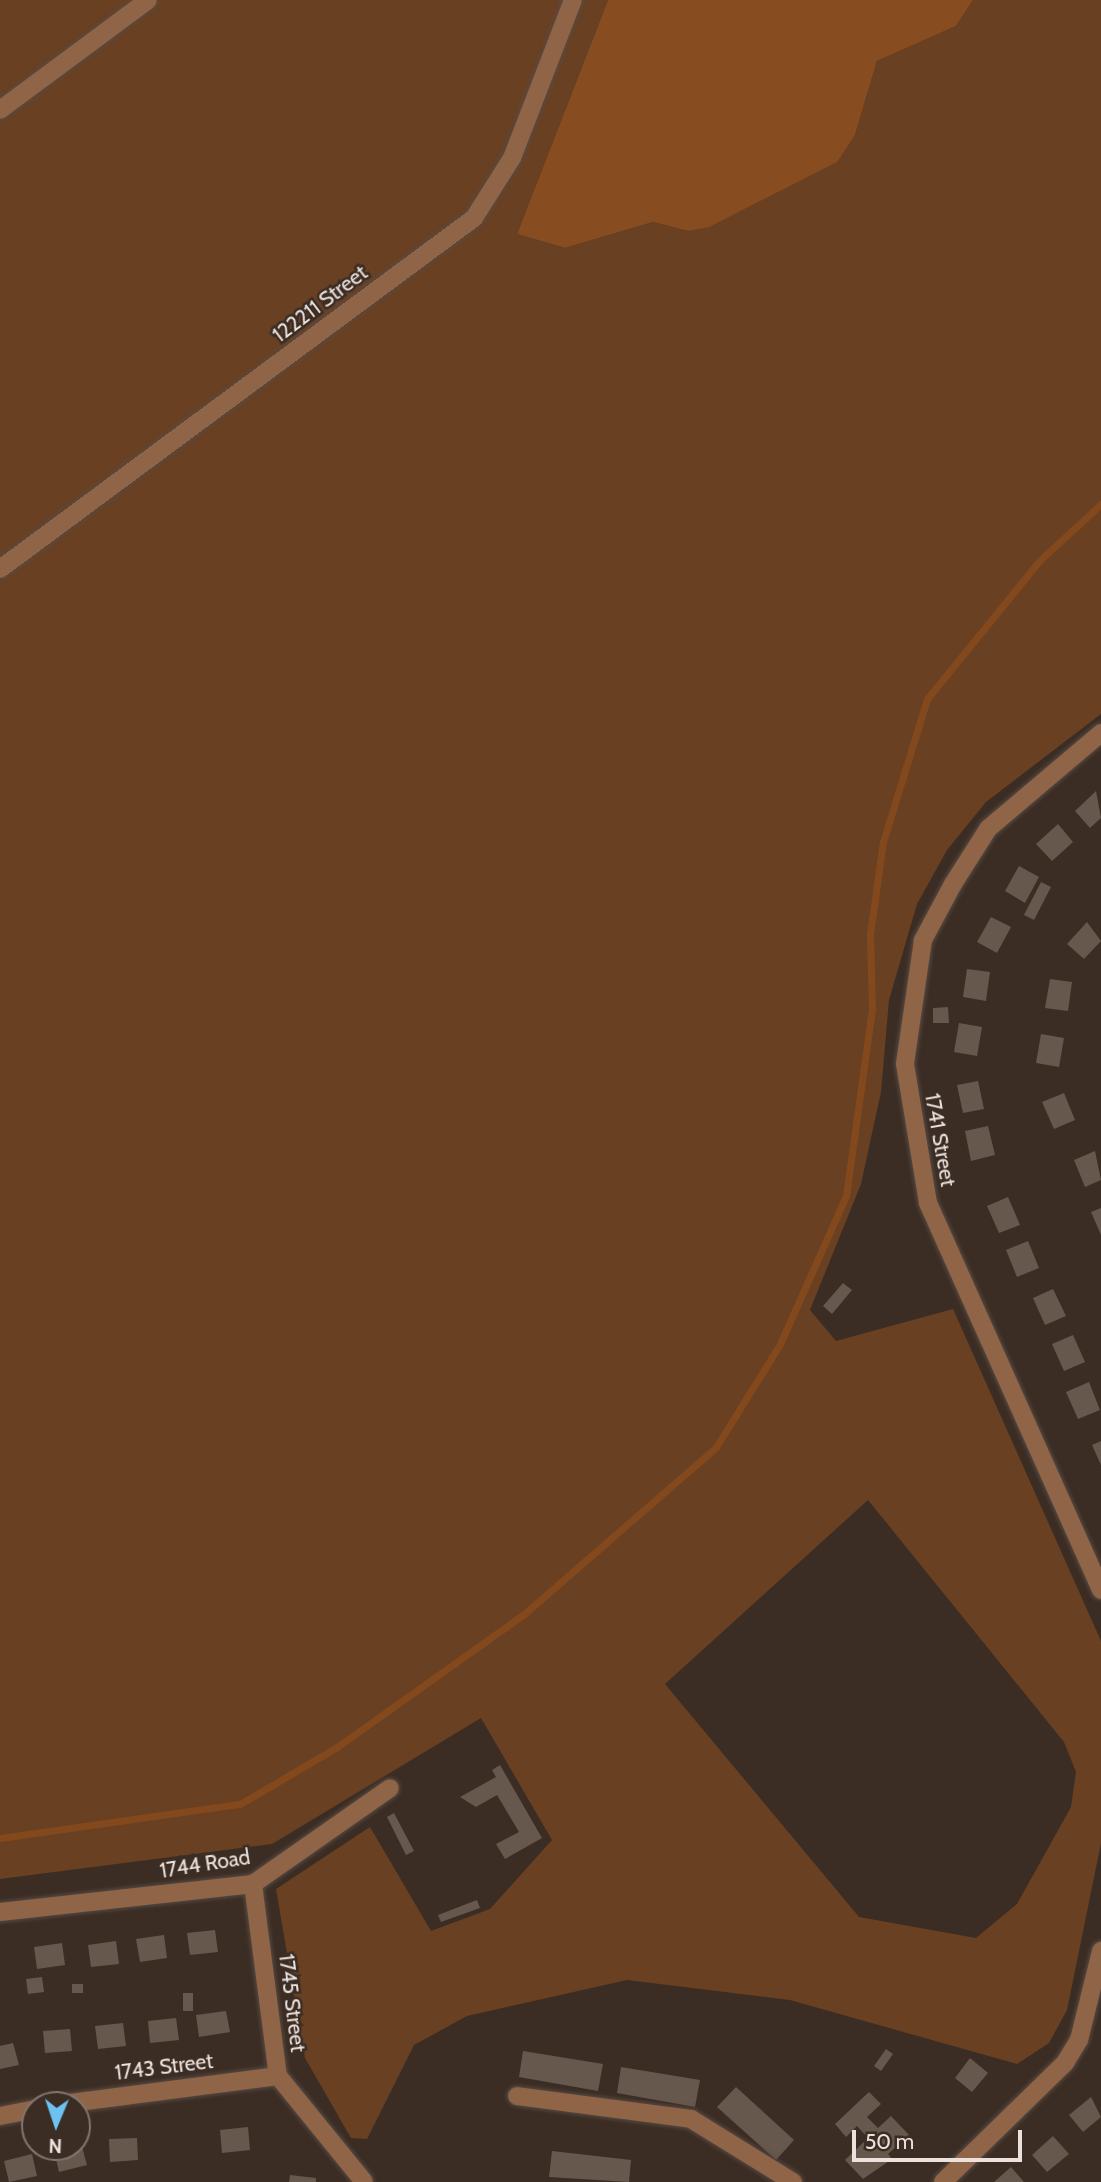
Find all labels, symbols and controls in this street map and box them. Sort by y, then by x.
street label: 122211 Street [268,260,372,348]
street label: 1741 Street [919,1091,961,1189]
street label: 1744 Road [158,1844,252,1884]
street label: 1745 Street [273,1952,311,2054]
street label: 1743 Street [113,2048,215,2086]
north arrow [21,2091,91,2161]
scale bar [856,2116,1026,2160]
text: 50 m [865,2129,914,2154]
text: N [48,2134,62,2157]

